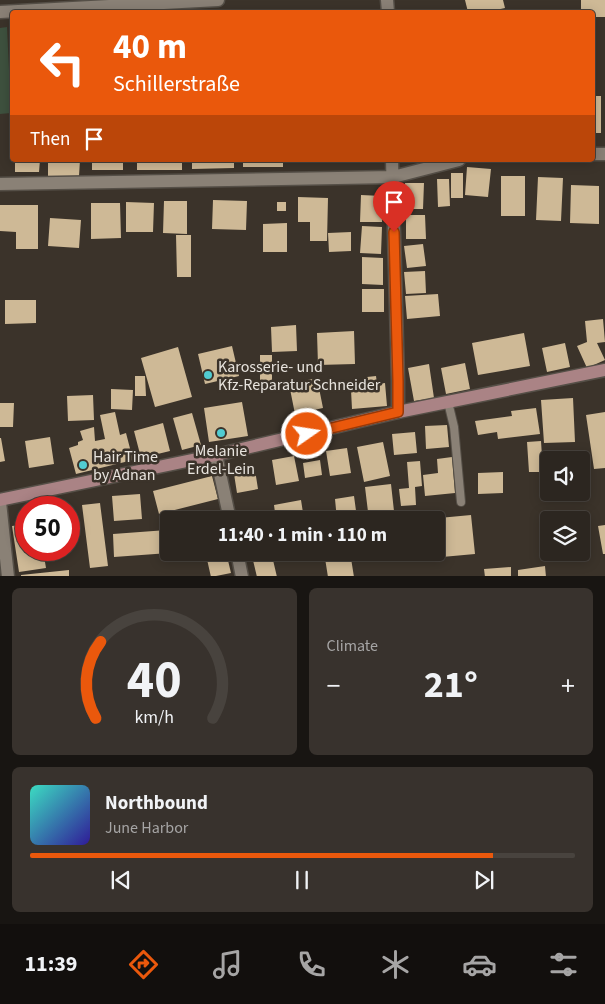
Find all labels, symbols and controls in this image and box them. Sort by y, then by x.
text: 40 m [113,22,187,72]
icon: left [30,30,95,95]
text: Schillerstraße [113,68,240,100]
icon: arrive [80,125,108,153]
text: Then [30,126,70,153]
pin [373,181,415,232]
icon: arrive [380,188,408,216]
place label: Karosserie- und Kfz-Reparatur Schneider [218,356,381,396]
marker: Karosserie- und Kfz-Reparatur Schneider [202,369,214,381]
position arrow [280,407,332,459]
marker: Melanie Erdel-Lein [215,427,227,439]
place label: Melanie Erdel-Lein [187,440,255,480]
place label: Hair Time by Adnan [93,446,158,486]
map controls [540,451,590,561]
button: sound [540,451,590,501]
marker: Hair Time by Adnan [77,459,89,471]
speed limit sign: 50 [15,496,80,561]
button: layers [540,511,590,561]
text: 11:40 · 1 min · 110 m [218,522,387,549]
text: Climate [327,635,378,657]
text: 40 [127,644,182,718]
text: 21° [424,658,478,712]
text: − [327,666,340,706]
text: + [561,666,575,706]
text: km/h [134,705,174,730]
text: Northbound [105,790,208,817]
text: June Harbor [105,817,188,839]
icon: previous [107,866,135,894]
icon: pause [288,866,316,894]
icon: next [470,866,498,894]
icon: directions [126,947,161,982]
icon: music [210,947,245,982]
icon: phone [294,947,329,982]
icon: climate [378,947,413,982]
icon: car [462,947,497,982]
icon: filters [546,947,581,982]
text: 11:39 [24,948,78,980]

